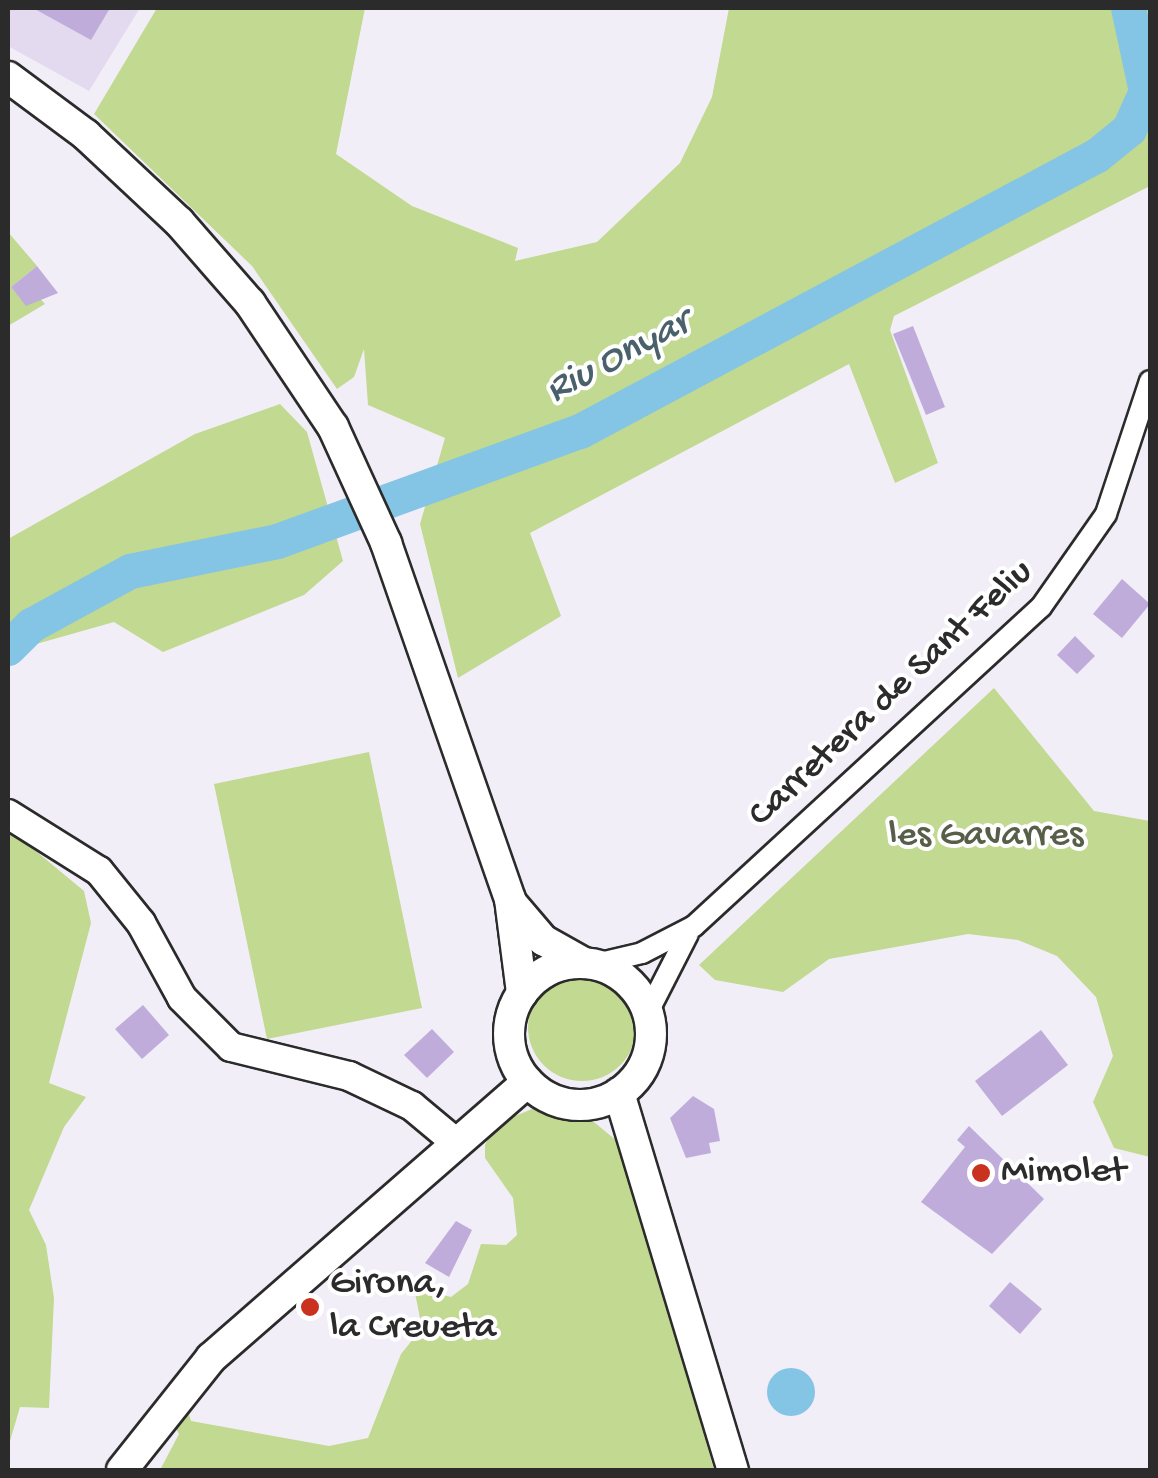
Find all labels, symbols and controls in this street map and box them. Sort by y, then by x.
water label: Riu Onyar [538,300,700,416]
street label: Carretera de Sant Feliu [740,551,1044,839]
park label: les Gavarres [889,814,1083,860]
place label: Mimolet [1001,1150,1126,1196]
marker: Mimolet [970,1162,992,1184]
place label: Girona, la Creueta [330,1262,496,1352]
marker: Girona, la Creueta [299,1296,321,1318]

